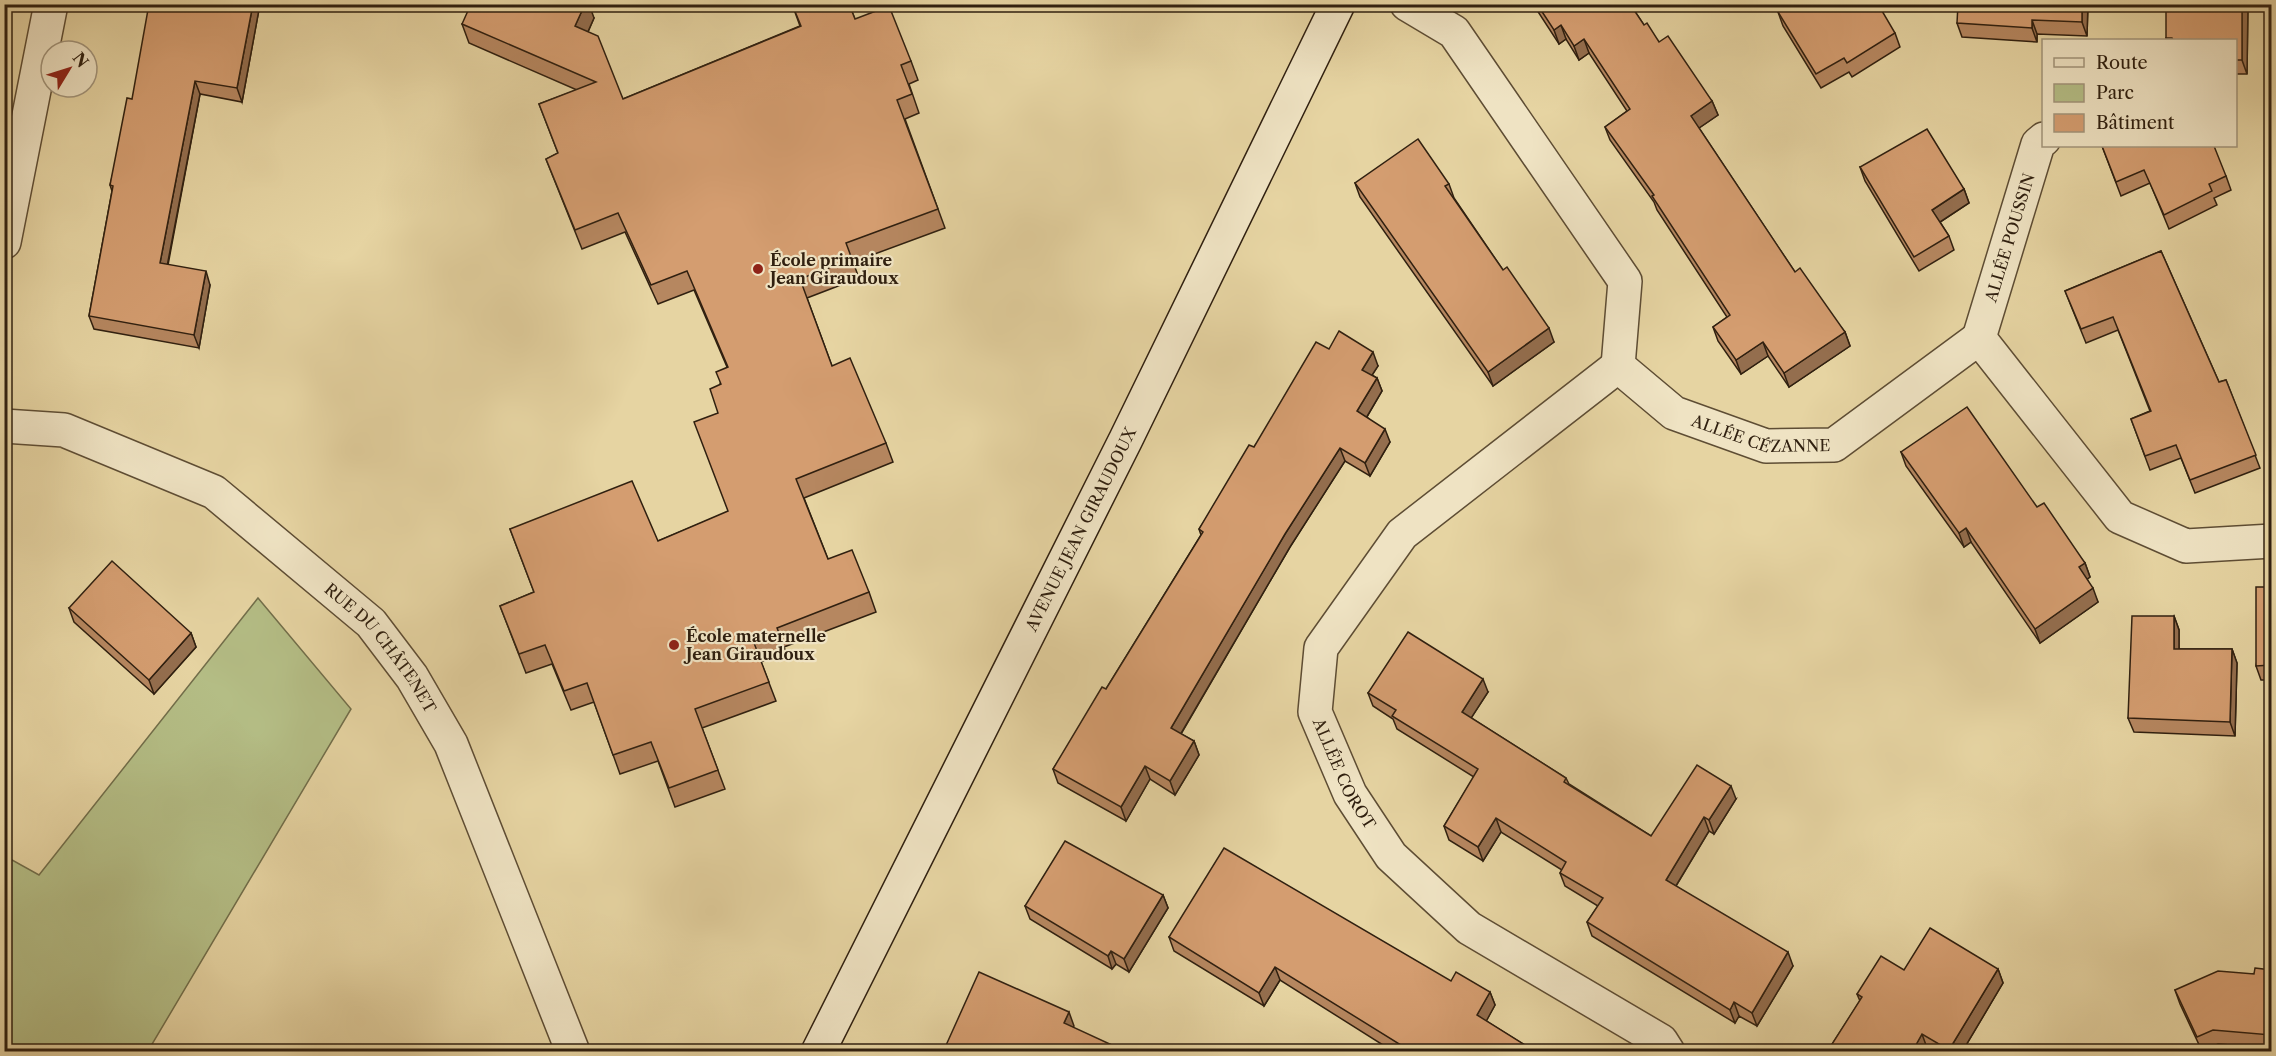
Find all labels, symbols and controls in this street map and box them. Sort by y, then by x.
north arrow [39,39,99,99]
legend [2042,39,2237,147]
text: N [69,48,93,71]
text: Route [2096,52,2148,74]
text: Parc [2096,82,2134,104]
text: Bâtiment [2096,112,2175,134]
street label: ALLÉE POUSSIN [1980,171,2039,305]
place label: École primaire Jean Giraudoux [767,250,899,288]
marker: École primaire Jean Giraudoux [751,262,765,276]
street label: ALLÉE CÉZANNE [1688,410,1831,457]
street label: AVENUE JEAN GIRAUDOUX [1021,424,1140,635]
street label: RUE DU CHÂTENET [321,579,441,716]
place label: École maternelle Jean Giraudoux [683,626,827,664]
marker: École maternelle Jean Giraudoux [667,638,681,652]
street label: ALLÉE COROT [1308,714,1380,833]

